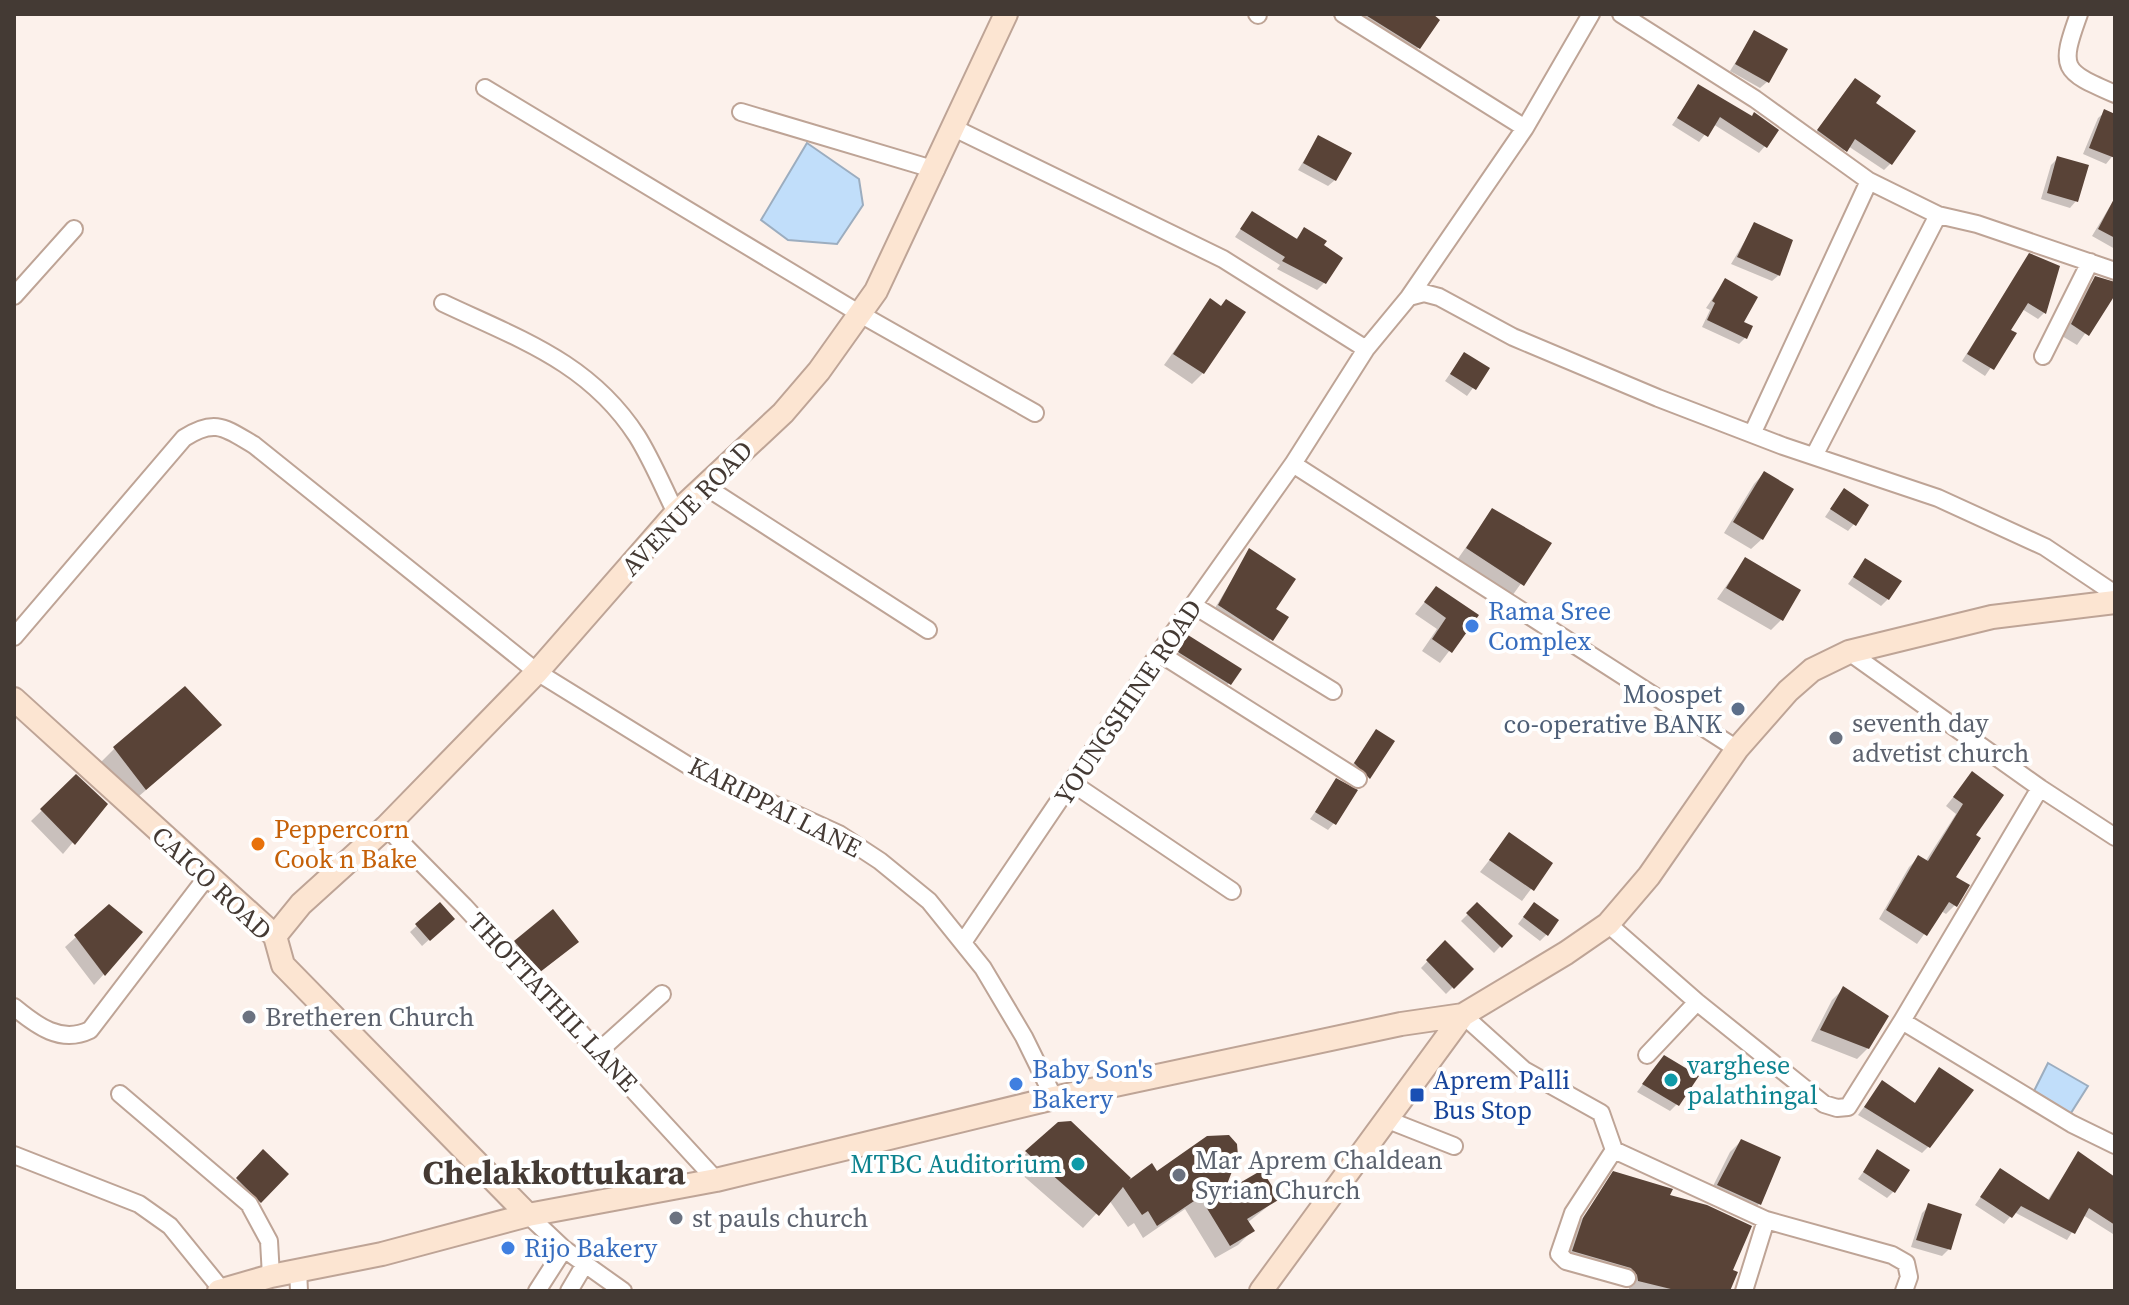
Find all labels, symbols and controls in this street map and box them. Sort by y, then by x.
street label: AVENUE ROAD [613,432,761,584]
street label: YOUNGSHINE ROAD [1046,592,1210,812]
place label: Rama Sree Complex [1488,593,1611,659]
marker: Rama Sree Complex [1463,617,1481,635]
place label: Moospet co-operative BANK [1504,676,1723,742]
marker: Moospet co-operative BANK [1729,700,1747,718]
place label: seventh day advetist church [1852,705,2029,771]
marker: seventh day advetist church [1827,729,1845,747]
street label: KARIPPAI LANE [682,748,868,866]
place label: Peppercorn Cook n Bake [274,811,417,877]
street label: CAICO ROAD [144,818,280,948]
marker: Peppercorn Cook n Bake [249,835,267,853]
street label: THOTTATHIL LANE [460,904,646,1100]
place label: Bretheren Church [265,999,474,1035]
marker: Bretheren Church [240,1008,258,1026]
place label: varghese palathingal [1687,1047,1818,1113]
place label: Baby Son's Bakery [1032,1051,1153,1117]
place label: Aprem Palli Bus Stop [1433,1062,1570,1128]
marker: varghese palathingal [1662,1071,1680,1089]
marker: Baby Son's Bakery [1007,1075,1025,1093]
marker: Aprem Palli Bus Stop [1408,1086,1426,1104]
place label: Mar Aprem Chaldean Syrian Church [1195,1142,1443,1208]
place label: MTBC Auditorium [850,1146,1062,1182]
district label: Chelakkottukara [423,1149,686,1195]
marker: MTBC Auditorium [1069,1155,1087,1173]
marker: Mar Aprem Chaldean Syrian Church [1170,1166,1188,1184]
place label: st pauls church [692,1200,868,1236]
marker: st pauls church [667,1209,685,1227]
place label: Rijo Bakery [524,1230,658,1266]
marker: Rijo Bakery [499,1239,517,1257]

